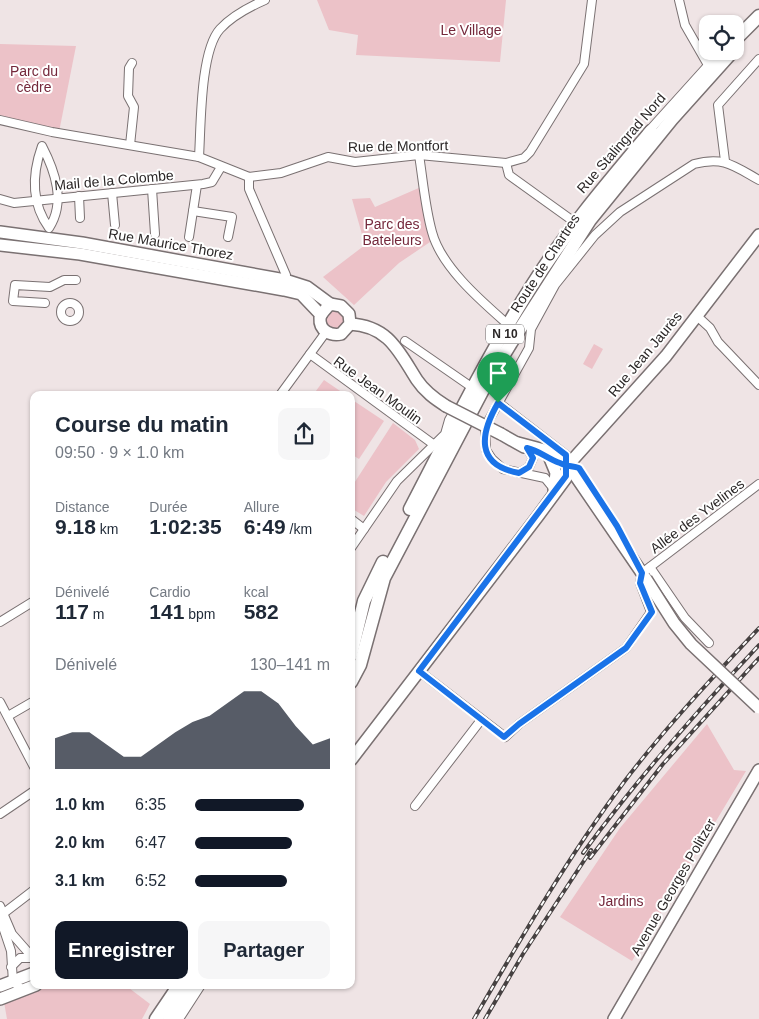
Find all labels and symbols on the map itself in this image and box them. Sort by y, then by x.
park label: Le Village [440,22,502,38]
park label: Parc du cèdre [10,63,58,95]
street label: Rue Stalingrad Nord [573,90,669,196]
street label: Rue de Montfort [348,137,448,155]
street label: Mail de la Colombe [54,167,175,193]
street label: Route de Chartres [507,211,583,315]
park label: Parc des Bateleurs [362,216,422,248]
street label: Rue Maurice Thorez [107,225,235,263]
street label: Rue Jean Jaurès [605,308,685,400]
road number: N 10 [486,324,524,344]
pin [477,352,519,403]
street label: Rue Jean Moulin [331,353,425,427]
street label: Allée des Yvelines [647,475,747,557]
street label: Avenue Georges Politzer [627,815,719,958]
park label: Jardins [598,893,644,909]

